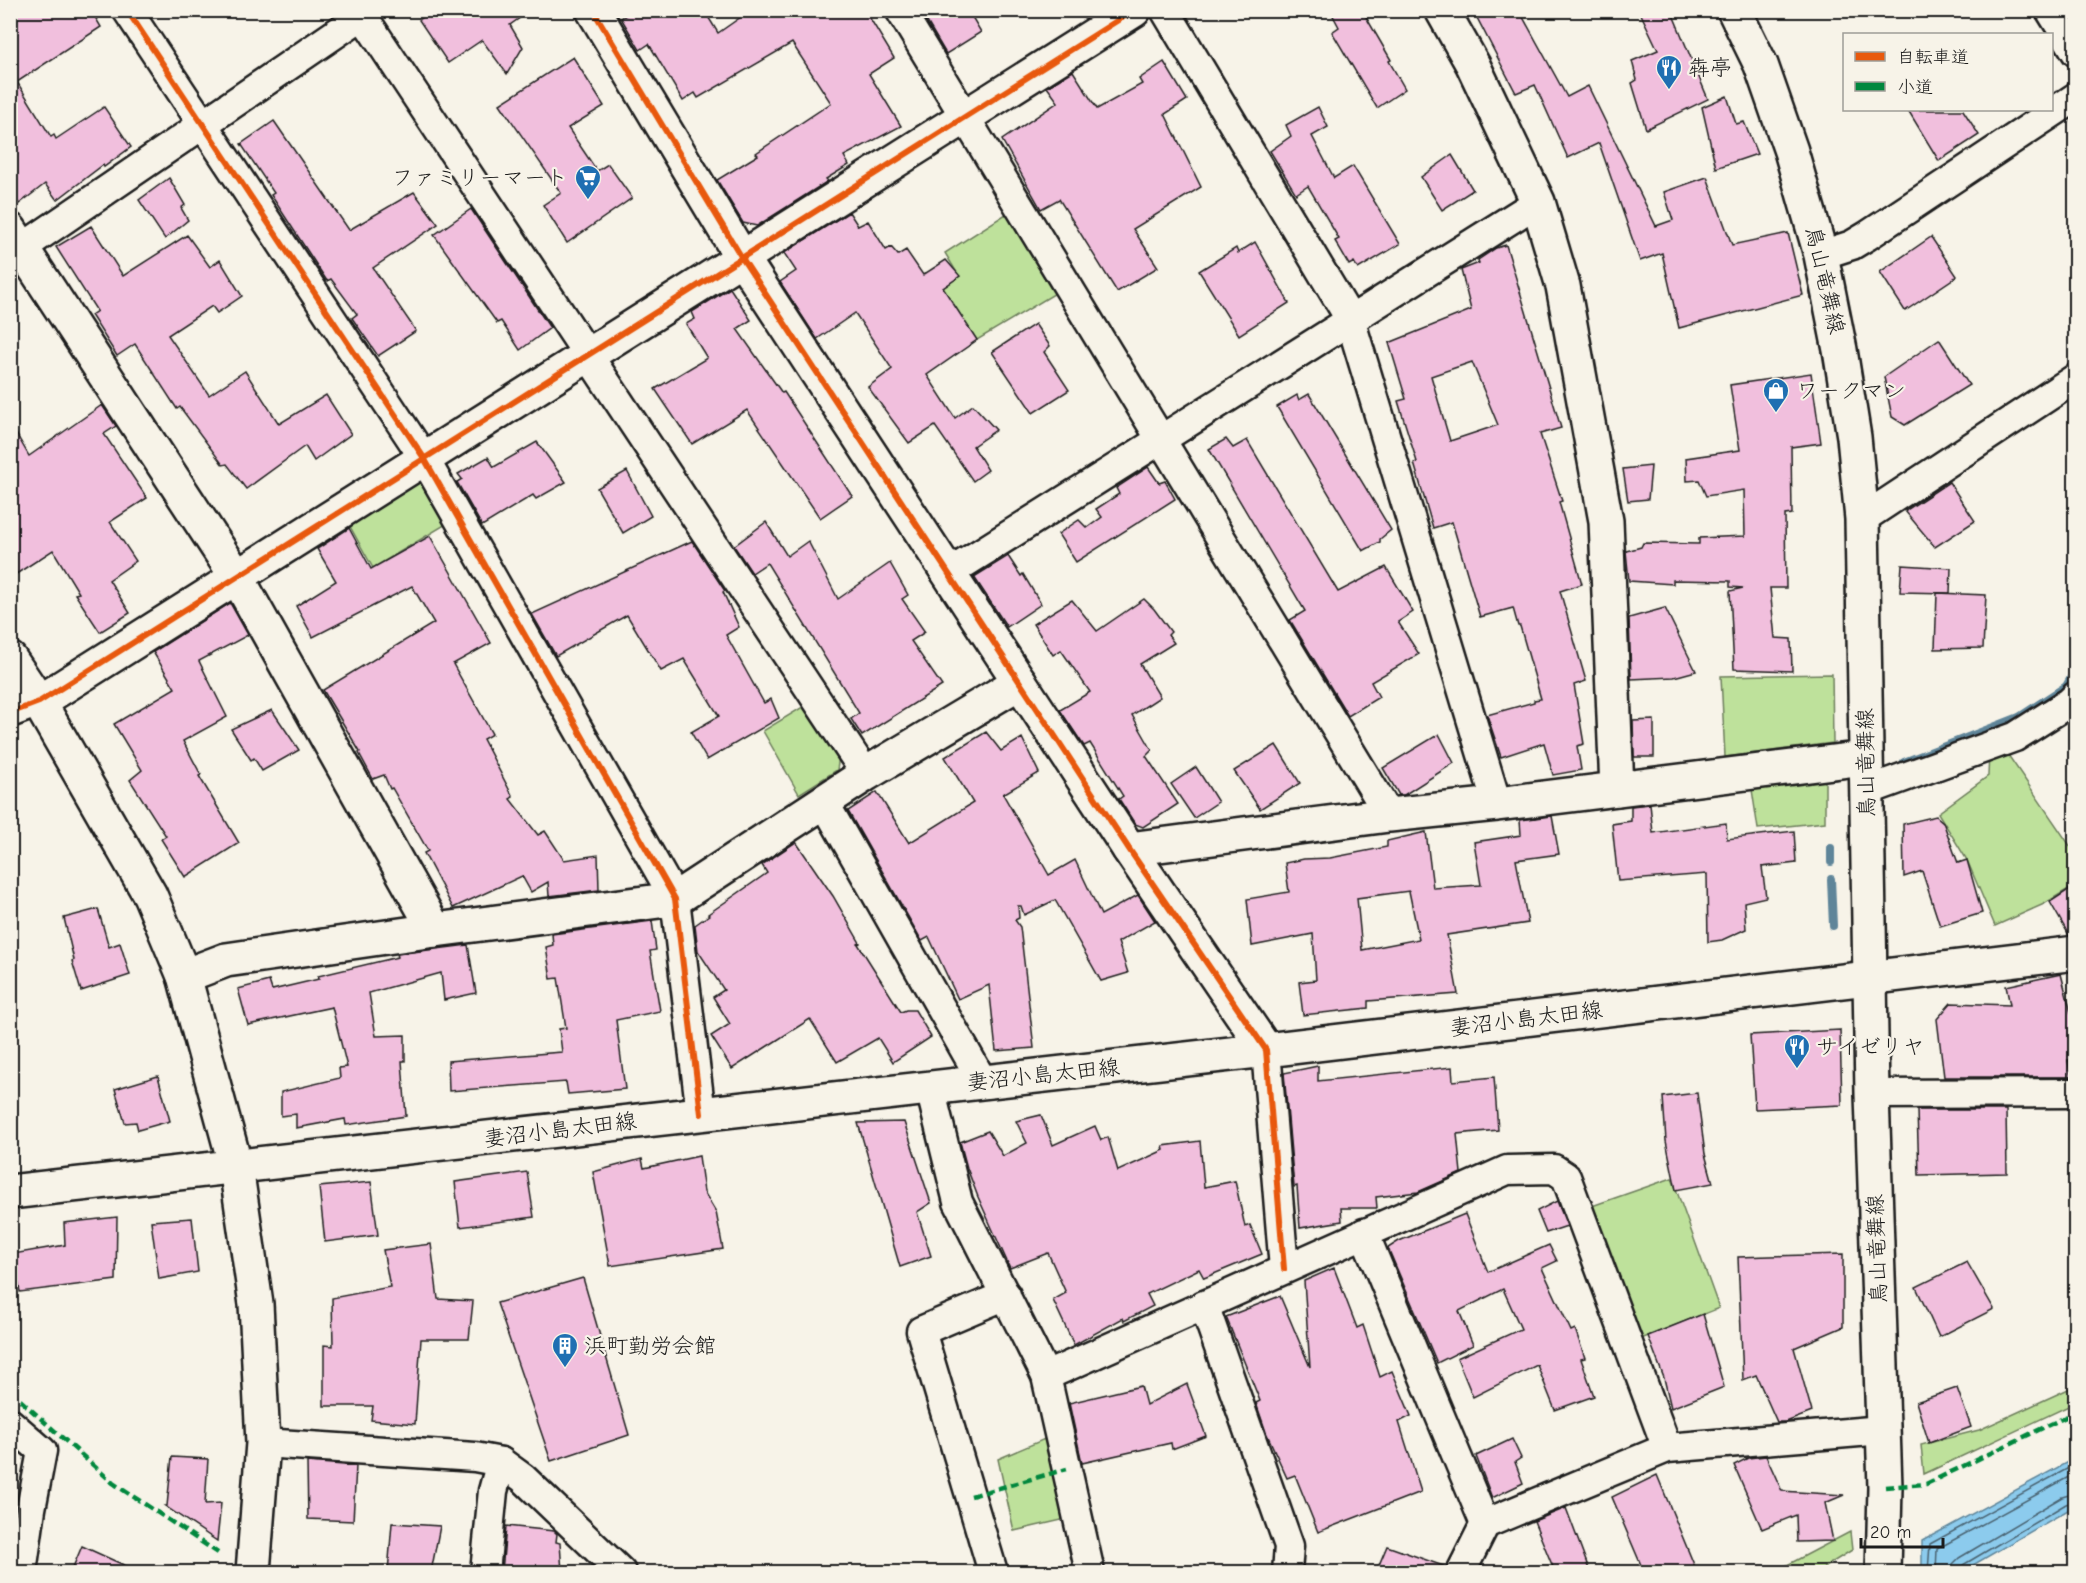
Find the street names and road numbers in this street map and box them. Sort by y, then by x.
street label: 鳥山竜舞線 [1800,223,1850,337]
street label: 鳥山竜舞線 [1852,708,1880,818]
street label: 妻沼小島太田線 [1448,997,1604,1041]
street label: 妻沼小島太田線 [965,1054,1121,1096]
street label: 妻沼小島太田線 [482,1108,638,1152]
street label: 鳥山竜舞線 [1862,1194,1892,1304]

